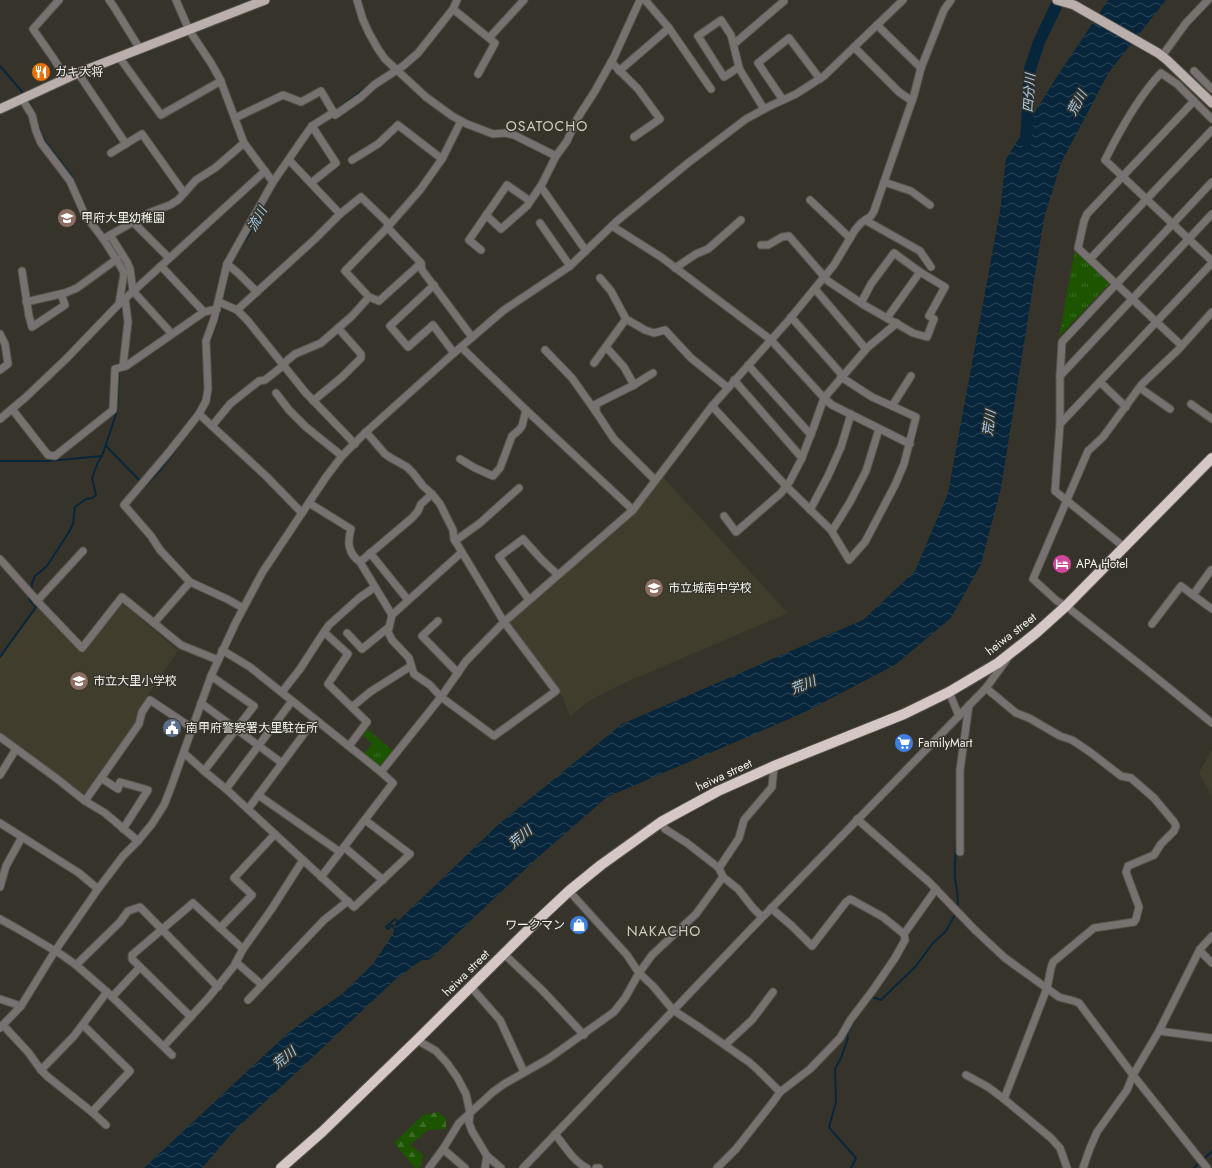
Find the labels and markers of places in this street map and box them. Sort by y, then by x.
restaurant icon: ガキ大将 [30,61,52,83]
place label: ガキ大将 [55,63,103,81]
school or university icon: 甲府大里幼稚園 [56,207,78,229]
place label: 甲府大里幼稚園 [81,209,165,227]
hotel icon: APA Hotel [1051,553,1073,575]
place label: APA Hotel [1076,555,1128,573]
school or university icon: 市立城南中学校 [643,577,665,599]
place label: 市立城南中学校 [668,579,752,597]
school or university icon: 市立大里小学校 [68,670,90,692]
place label: 市立大里小学校 [93,672,177,690]
public building icon: 南甲府警察署大里駐在所 [161,717,183,739]
place label: 南甲府警察署大里駐在所 [186,719,318,737]
supermarket icon: FamilyMart [893,732,915,754]
place label: FamilyMart [918,734,973,752]
shop icon: ワークマン [568,914,590,936]
place label: ワークマン [505,916,565,934]

